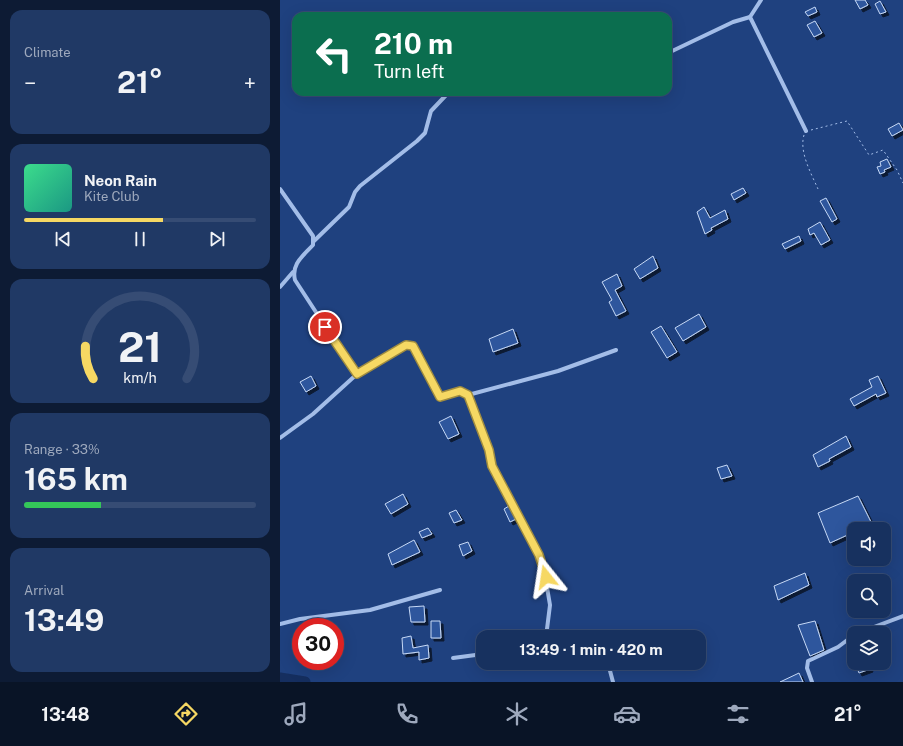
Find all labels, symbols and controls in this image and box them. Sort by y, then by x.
text: 210 m [374,27,453,60]
icon: left [308,28,360,80]
text: Climate [24,45,71,60]
text: Turn left [374,61,444,82]
text: 21° [117,64,163,100]
text: − [24,70,36,96]
text: + [244,70,256,96]
text: Neon Rain [84,172,157,189]
text: Kite Club [84,189,139,204]
icon: previous [52,228,74,250]
icon: pause [129,228,151,250]
icon: next [206,228,228,250]
pin [308,310,342,344]
icon: arrive [314,316,336,338]
text: 21 [118,322,162,371]
text: km/h [123,369,157,386]
text: Range · 33% [24,442,100,457]
text: 165 km [24,461,128,497]
map controls [847,522,891,670]
button: sound [847,522,891,566]
position arrow [525,556,567,598]
button: search [847,574,891,618]
text: Arrival [24,583,64,598]
text: 13:49 [24,602,104,638]
speed limit sign: 30 [292,618,344,670]
button: layers [847,626,891,670]
text: 13:49 · 1 min · 420 m [519,641,663,658]
icon: directions [172,700,200,728]
icon: music [282,700,310,728]
icon: phone [393,700,421,728]
icon: climate [503,700,531,728]
icon: car [613,700,641,728]
icon: filters [724,700,752,728]
text: 13:48 [41,704,90,725]
text: 21° [834,704,862,725]

